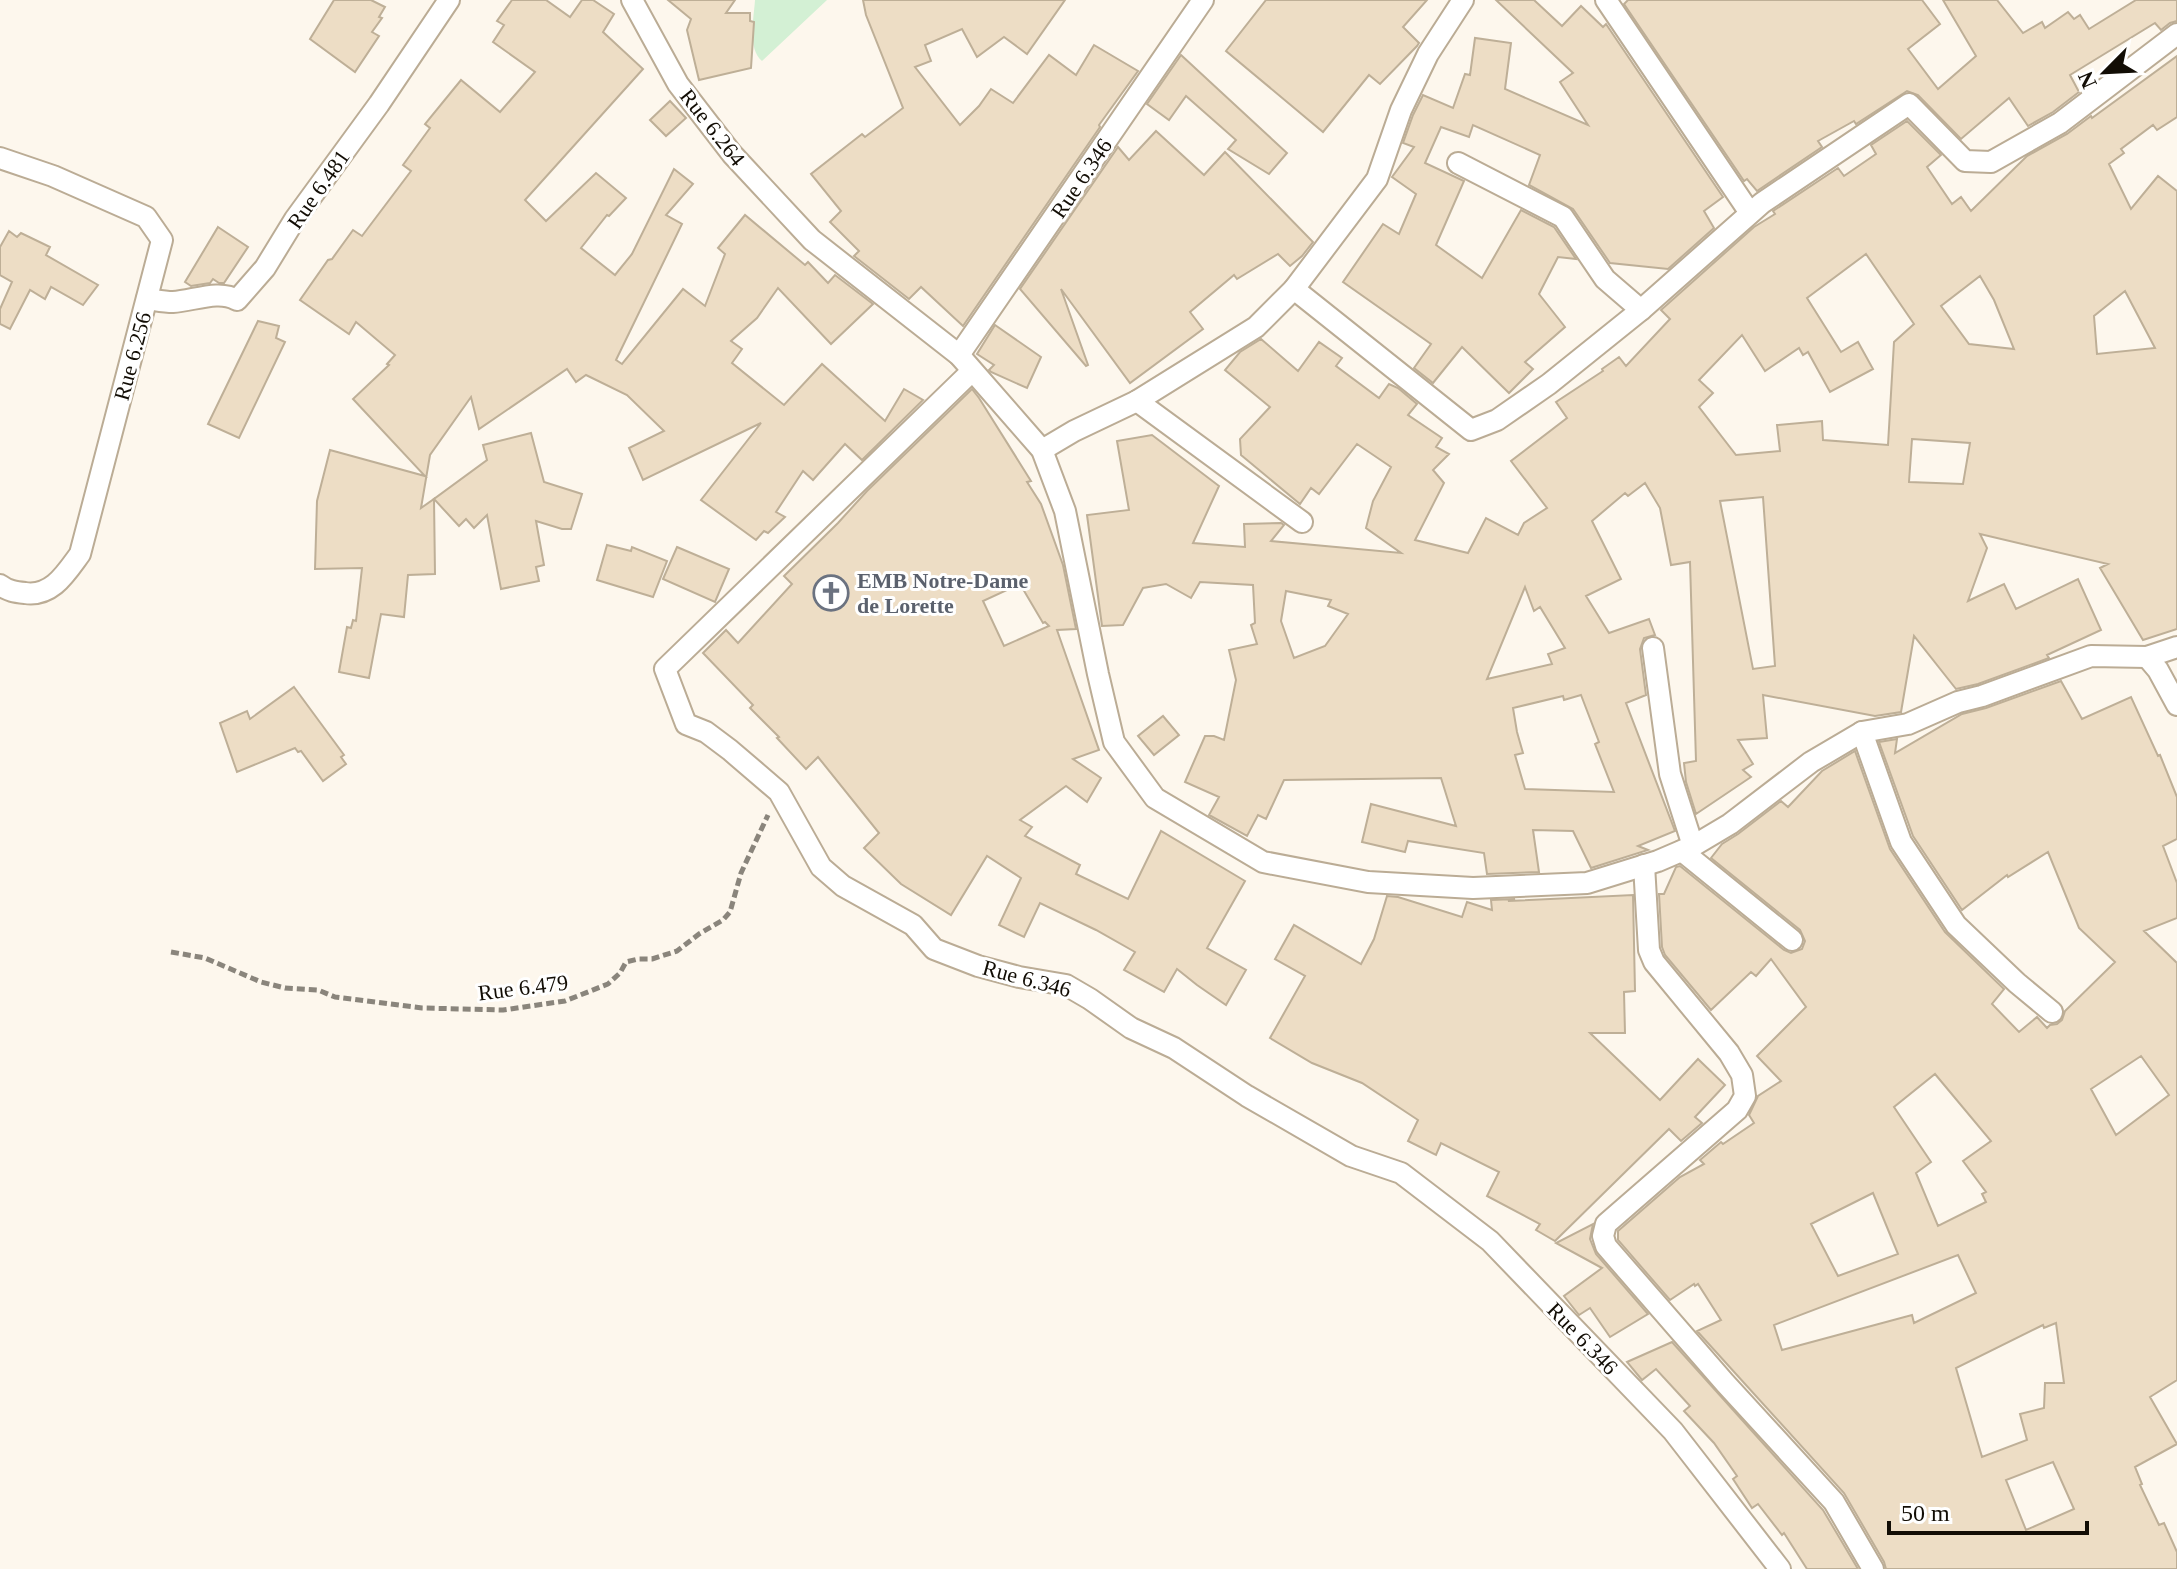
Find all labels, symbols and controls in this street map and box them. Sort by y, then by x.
north arrow [2065,32,2145,112]
text: N [2072,67,2102,92]
street label: Rue 6.264 [675,84,750,171]
street label: Rue 6.346 [1046,134,1117,223]
street label: Rue 6.481 [282,145,355,234]
street label: Rue 6.256 [109,309,156,403]
place label: EMB Notre-Dame de Lorette [857,568,1028,618]
church icon: EMB Notre-Dame de Lorette [812,574,850,612]
street label: Rue 6.346 [980,955,1074,1002]
street label: Rue 6.479 [477,970,569,1005]
street label: Rue 6.346 [1542,1297,1623,1380]
scale bar [1889,1485,2087,1535]
text: 50 m [1901,1500,1950,1526]

